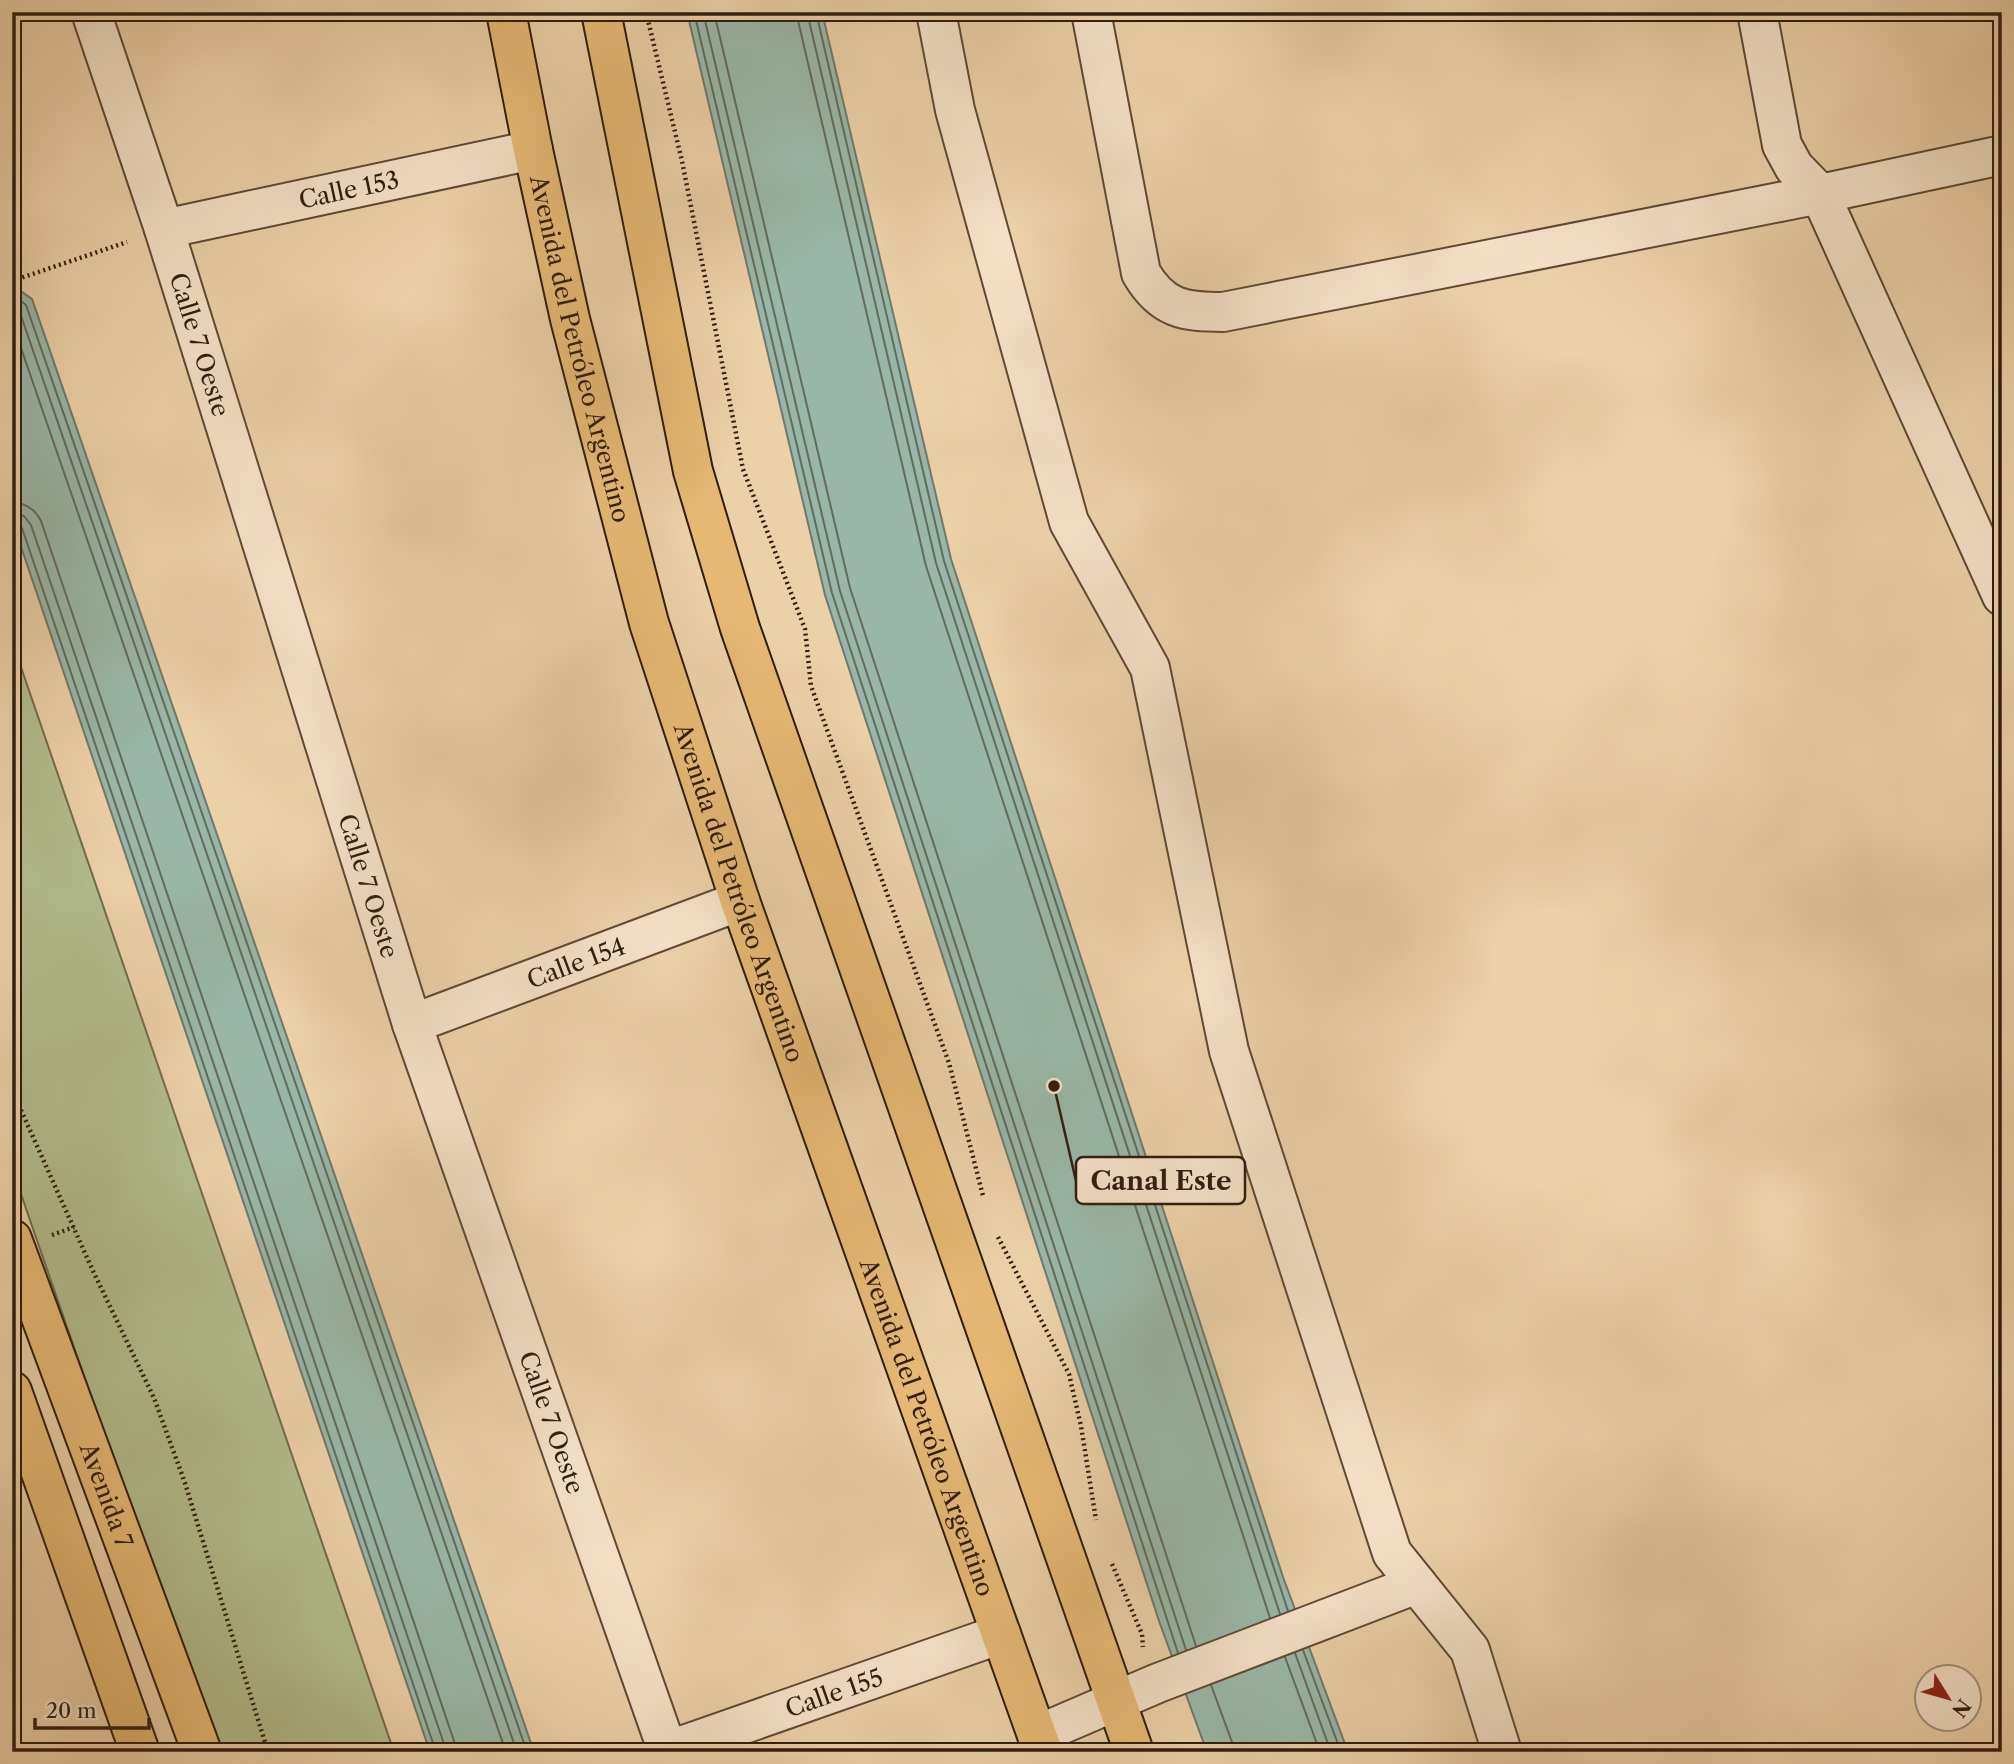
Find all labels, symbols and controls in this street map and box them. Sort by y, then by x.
street label: Calle 153 [296,165,402,214]
street label: Avenida del Petróleo Argentino [524,172,637,525]
street label: Calle 7 Oeste [164,269,236,420]
street label: Avenida del Petróleo Argentino [668,718,811,1066]
street label: Calle 7 Oeste [333,810,405,961]
street label: Calle 154 [523,931,629,994]
callout: Canal Este [1076,1157,1245,1204]
text: Canal Este [1090,1165,1232,1197]
street label: Avenida del Petróleo Argentino [854,1254,1001,1600]
street label: Calle 7 Oeste [514,1347,591,1498]
street label: Avenida 7 [74,1438,140,1552]
street label: Calle 155 [781,1662,887,1723]
north arrow [1912,1662,1982,1732]
scale bar [35,1687,149,1731]
text: N [1947,1694,1975,1721]
text: 20 m [46,1698,97,1723]

